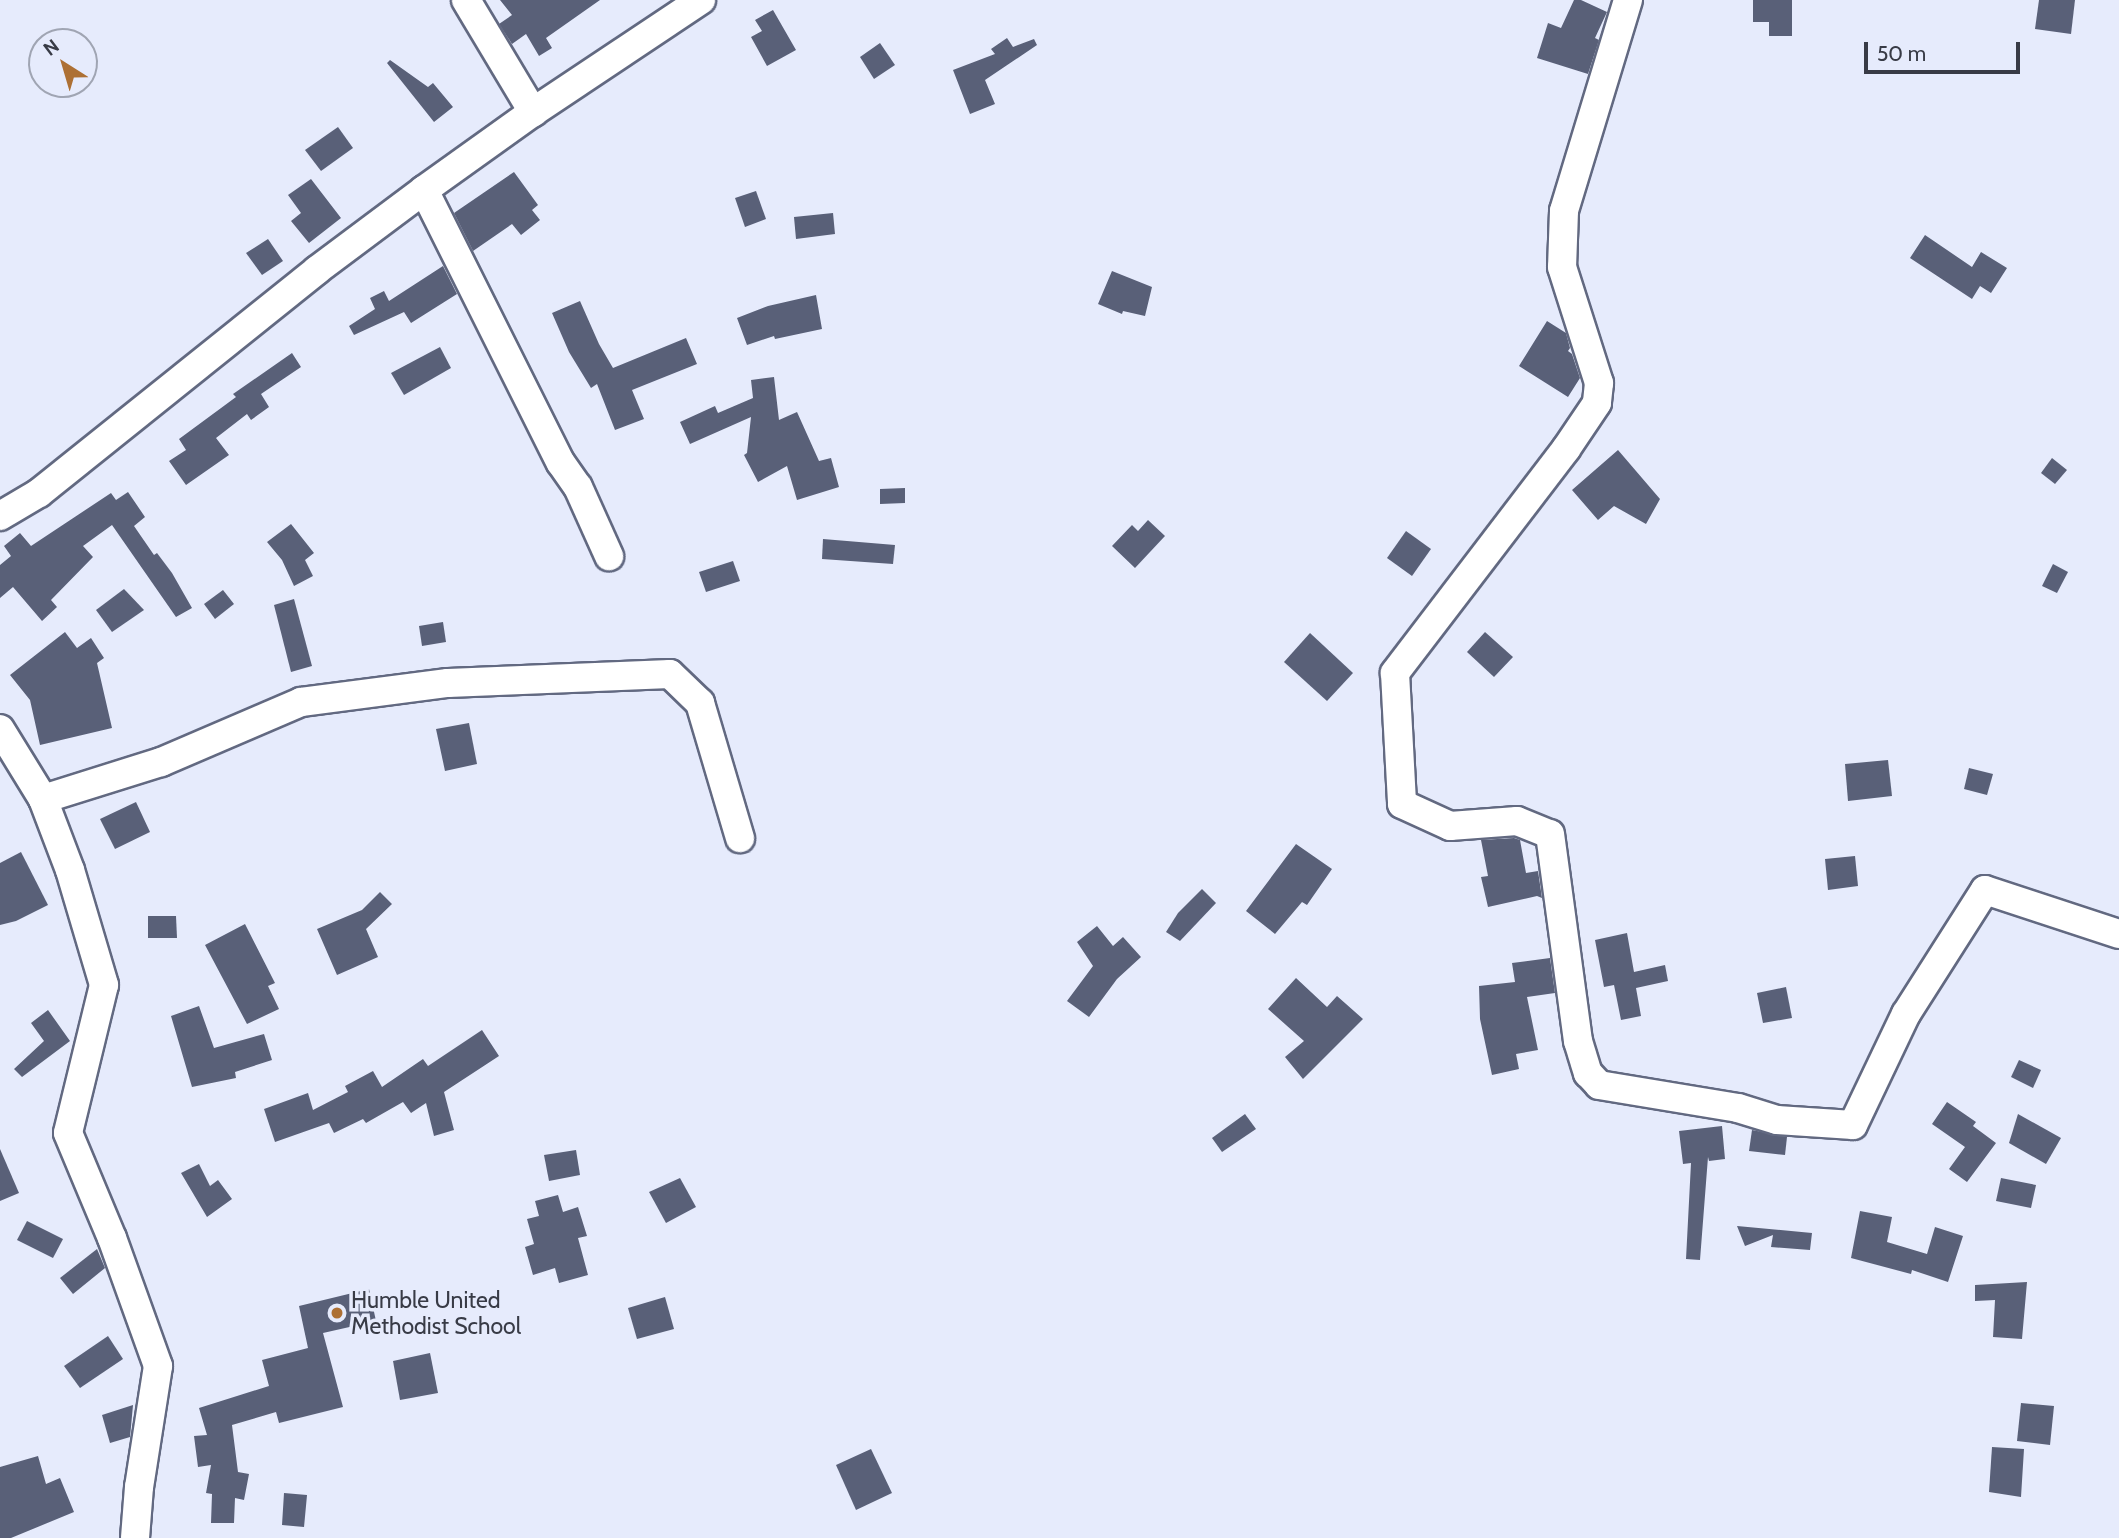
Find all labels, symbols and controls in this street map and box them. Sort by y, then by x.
north arrow [28,28,98,98]
scale bar [1867,28,2023,72]
text: N [39,34,64,61]
text: 50 m [1877,41,1926,66]
place label: Humble United Methodist School [351,1286,521,1340]
marker: Humble United Methodist School [329,1305,345,1321]

